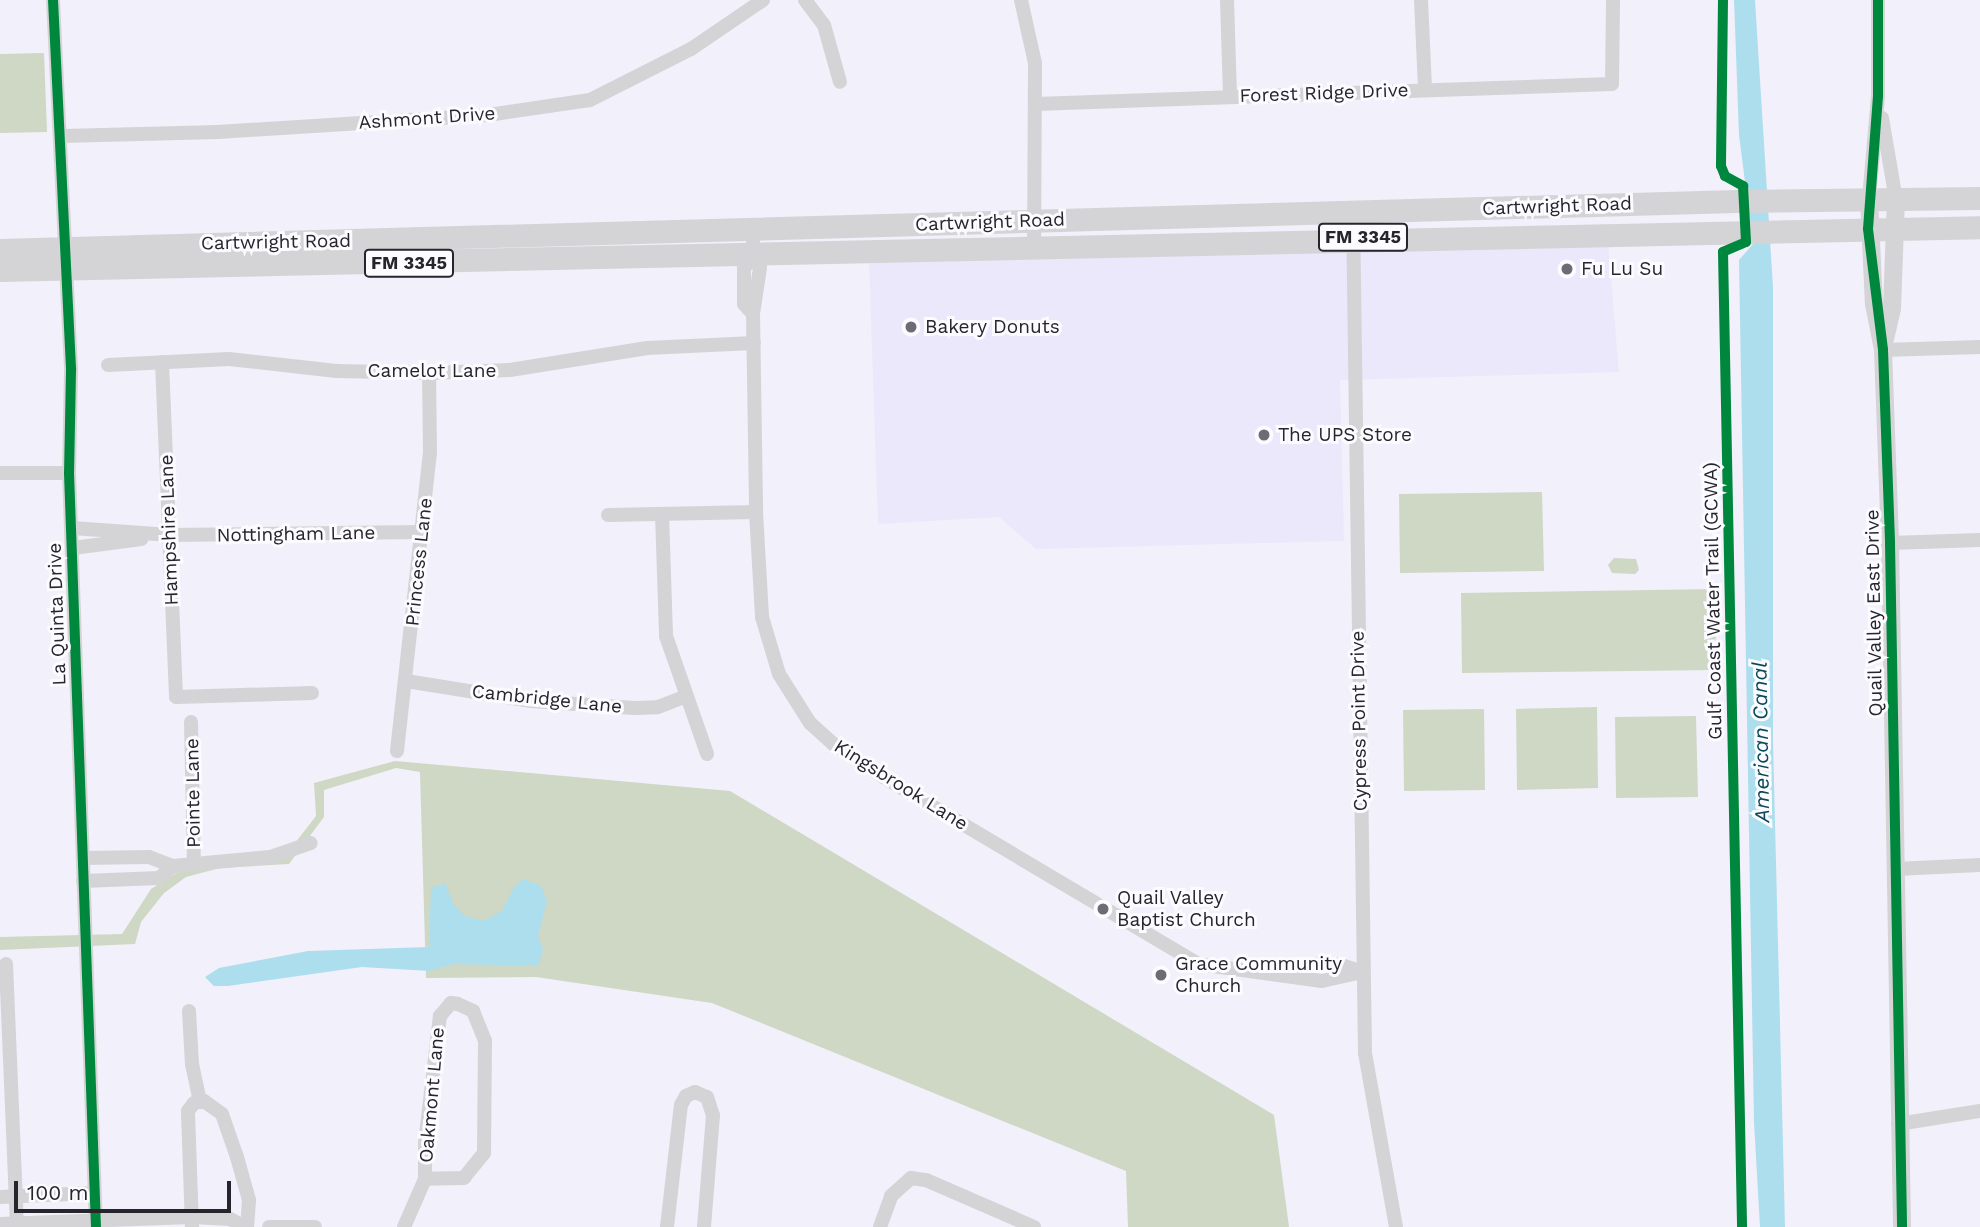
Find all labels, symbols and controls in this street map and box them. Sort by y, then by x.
street label: Forest Ridge Drive [1239,79,1409,107]
street label: Ashmont Drive [358,102,496,134]
street label: Cartwright Road [1482,192,1632,220]
street label: Cartwright Road [915,208,1065,236]
road number: FM 3345 [1318,222,1408,251]
street label: Cartwright Road [201,229,351,255]
road number: FM 3345 [364,248,454,278]
place label: Fu Lu Su [1581,258,1663,280]
marker: Fu Lu Su [1559,261,1575,277]
place label: Bakery Donuts [925,316,1060,338]
marker: Bakery Donuts [903,319,919,335]
street label: Camelot Lane [367,360,497,382]
place label: The UPS Store [1278,424,1412,446]
marker: The UPS Store [1256,427,1272,443]
street label: Hampshire Lane [155,454,183,606]
street label: Gulf Coast Water Trail (GCWA) [1699,460,1727,742]
street label: Princess Lane [401,497,437,627]
street label: Quail Valley East Drive [1861,508,1887,718]
street label: Nottingham Lane [217,521,375,547]
street label: La Quinta Drive [43,542,71,686]
street label: Cypress Point Drive [1346,630,1372,812]
water label: American Canal [1747,661,1775,823]
street label: Cambridge Lane [471,680,623,718]
street label: Kingsbrook Lane [830,735,972,835]
street label: Pointe Lane [181,738,205,848]
place label: Quail Valley Baptist Church [1117,887,1256,931]
marker: Quail Valley Baptist Church [1095,901,1111,917]
place label: Grace Community Church [1175,953,1342,997]
marker: Grace Community Church [1153,967,1169,983]
street label: Oakmont Lane [415,1026,449,1164]
scale bar [18,1168,234,1212]
text: 100 m [27,1180,89,1205]

